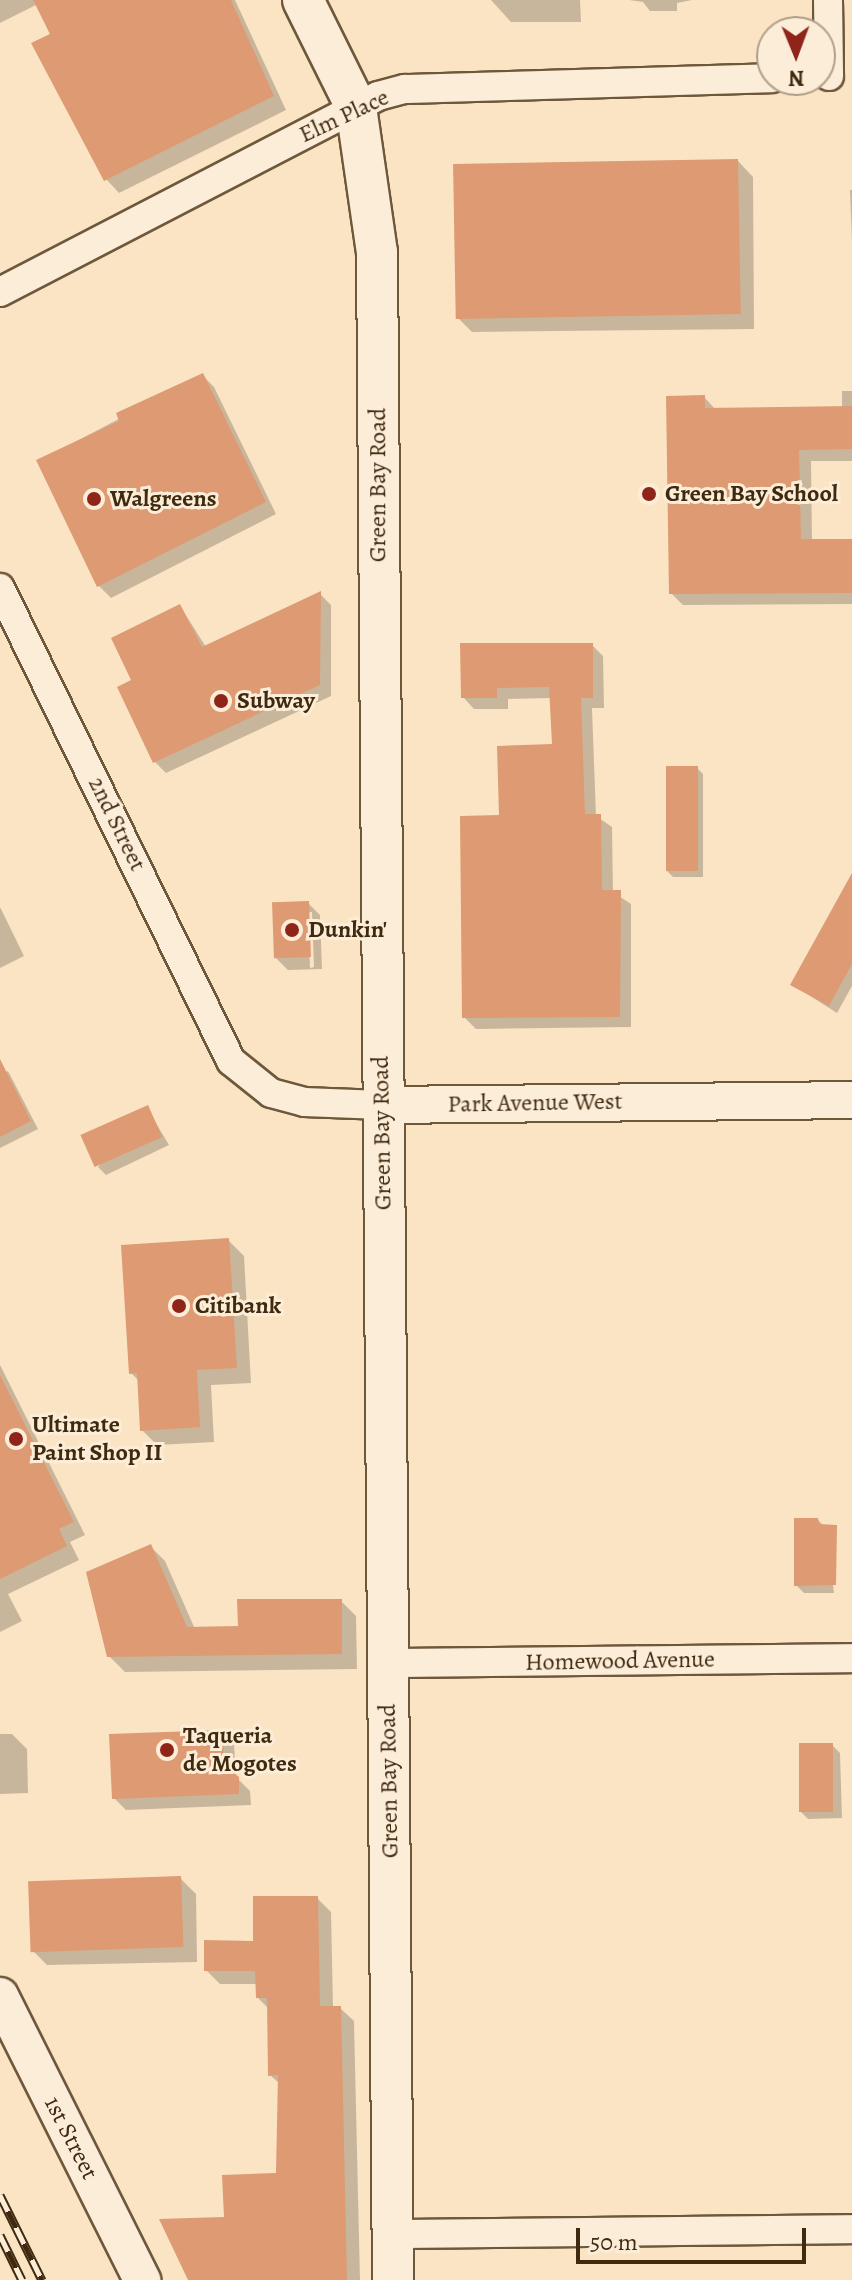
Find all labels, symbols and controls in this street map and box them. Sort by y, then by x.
north arrow [756,16,836,96]
text: N [788,63,805,93]
street label: Elm Place [295,83,393,149]
street label: Green Bay Road [364,408,392,562]
place label: Green Bay School [665,480,838,508]
place label: Walgreens [110,485,217,513]
marker: Green Bay School [640,485,658,503]
marker: Walgreens [85,490,103,508]
place label: Subway [237,687,315,715]
marker: Subway [212,692,230,710]
street label: 2nd Street [82,772,152,876]
place label: Dunkin' [308,916,387,944]
marker: Dunkin' [283,921,301,939]
street label: Green Bay Road [366,1056,398,1210]
street label: Park Avenue West [447,1087,623,1119]
place label: Citibank [195,1292,281,1320]
marker: Citibank [170,1297,188,1315]
place label: Ultimate Paint Shop II [32,1411,162,1467]
marker: Ultimate Paint Shop II [7,1430,25,1448]
street label: Homewood Avenue [525,1645,715,1677]
street label: Green Bay Road [373,1704,405,1858]
place label: Taqueria de Mogotes [183,1722,297,1778]
marker: Taqueria de Mogotes [158,1741,176,1759]
street label: 1st Street [38,2092,104,2184]
scale bar [580,2212,810,2262]
text: 50 m [590,2226,638,2258]

